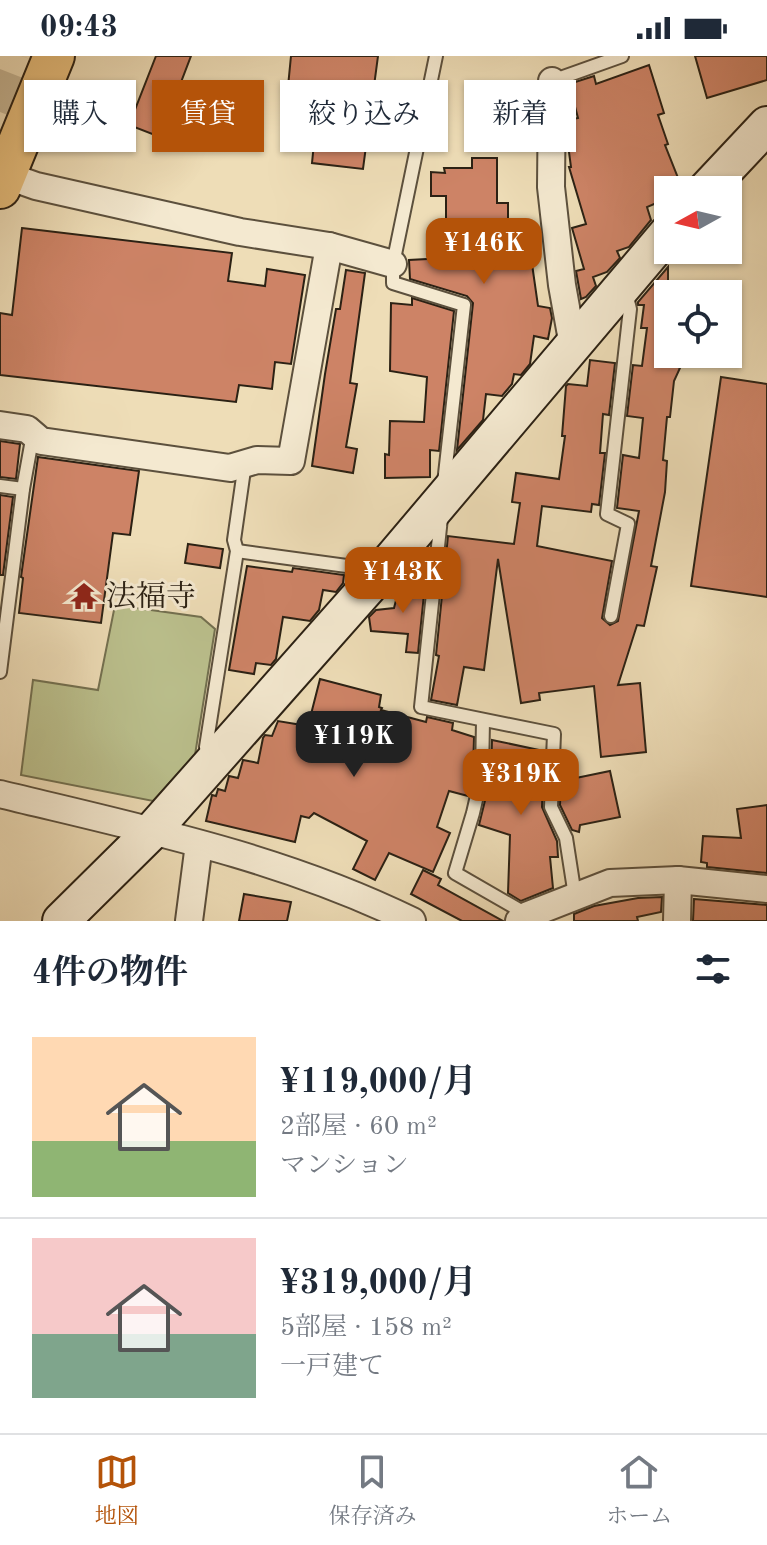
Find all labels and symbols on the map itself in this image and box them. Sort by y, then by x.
north arrow [654,176,742,264]
pin: ¥146K [428,218,540,286]
pin: ¥143K [347,547,459,615]
place label: 法福寺 [106,580,196,613]
temple icon: 法福寺 [69,581,99,611]
pin: ¥119K [298,711,410,779]
pin: ¥319K [465,749,577,817]

